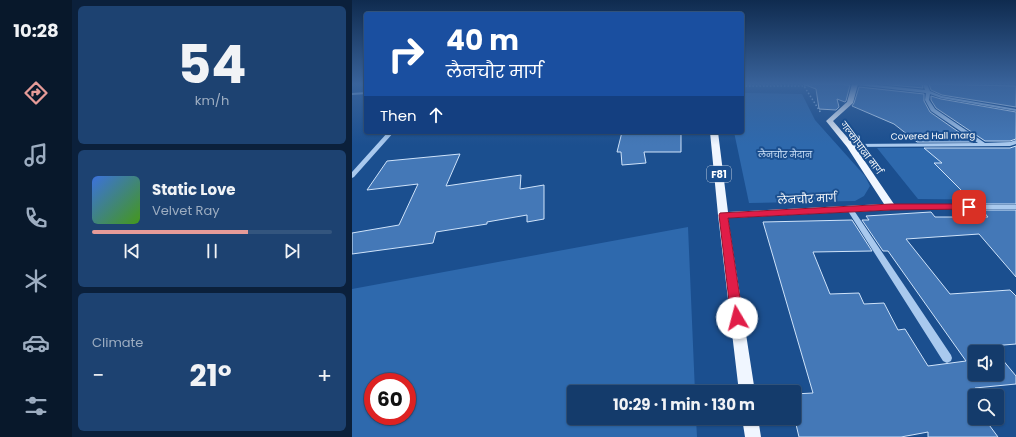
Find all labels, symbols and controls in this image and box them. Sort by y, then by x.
text: 10:28 [13,18,59,43]
text: 40 m [446,21,519,60]
text: 54 [177,28,247,101]
icon: right [380,28,432,80]
text: लैनचौर मार्ग [446,59,542,84]
icon: directions [22,79,50,107]
text: km/h [195,91,229,110]
icon: ahead [425,104,447,126]
text: Then [380,105,417,126]
street label: गल्कोपाखा मार्ग [837,118,886,178]
street label: Covered Hall marg [891,129,975,143]
icon: music [22,141,50,169]
park label: लैनचौर मैदान [757,148,813,161]
road number: F81 [707,166,731,182]
text: Static Love [152,179,236,200]
street label: लैनचौर मार्ग [776,189,839,209]
pin [952,190,986,224]
icon: arrive [958,196,980,218]
text: Velvet Ray [152,201,220,220]
icon: phone [22,204,50,232]
icon: previous [121,240,143,262]
icon: pause [201,240,223,262]
icon: next [281,240,303,262]
icon: climate [22,267,50,295]
position arrow [716,297,758,339]
icon: car [22,329,50,357]
text: Climate [92,333,143,352]
map controls [968,345,1004,425]
button: sound [968,345,1004,381]
text: 21° [189,354,232,397]
text: − [92,360,104,391]
text: + [317,360,332,391]
speed limit sign: 60 [364,373,416,425]
button: search [968,389,1004,425]
icon: filters [22,392,50,420]
text: 10:29 · 1 min · 130 m [613,394,755,415]

